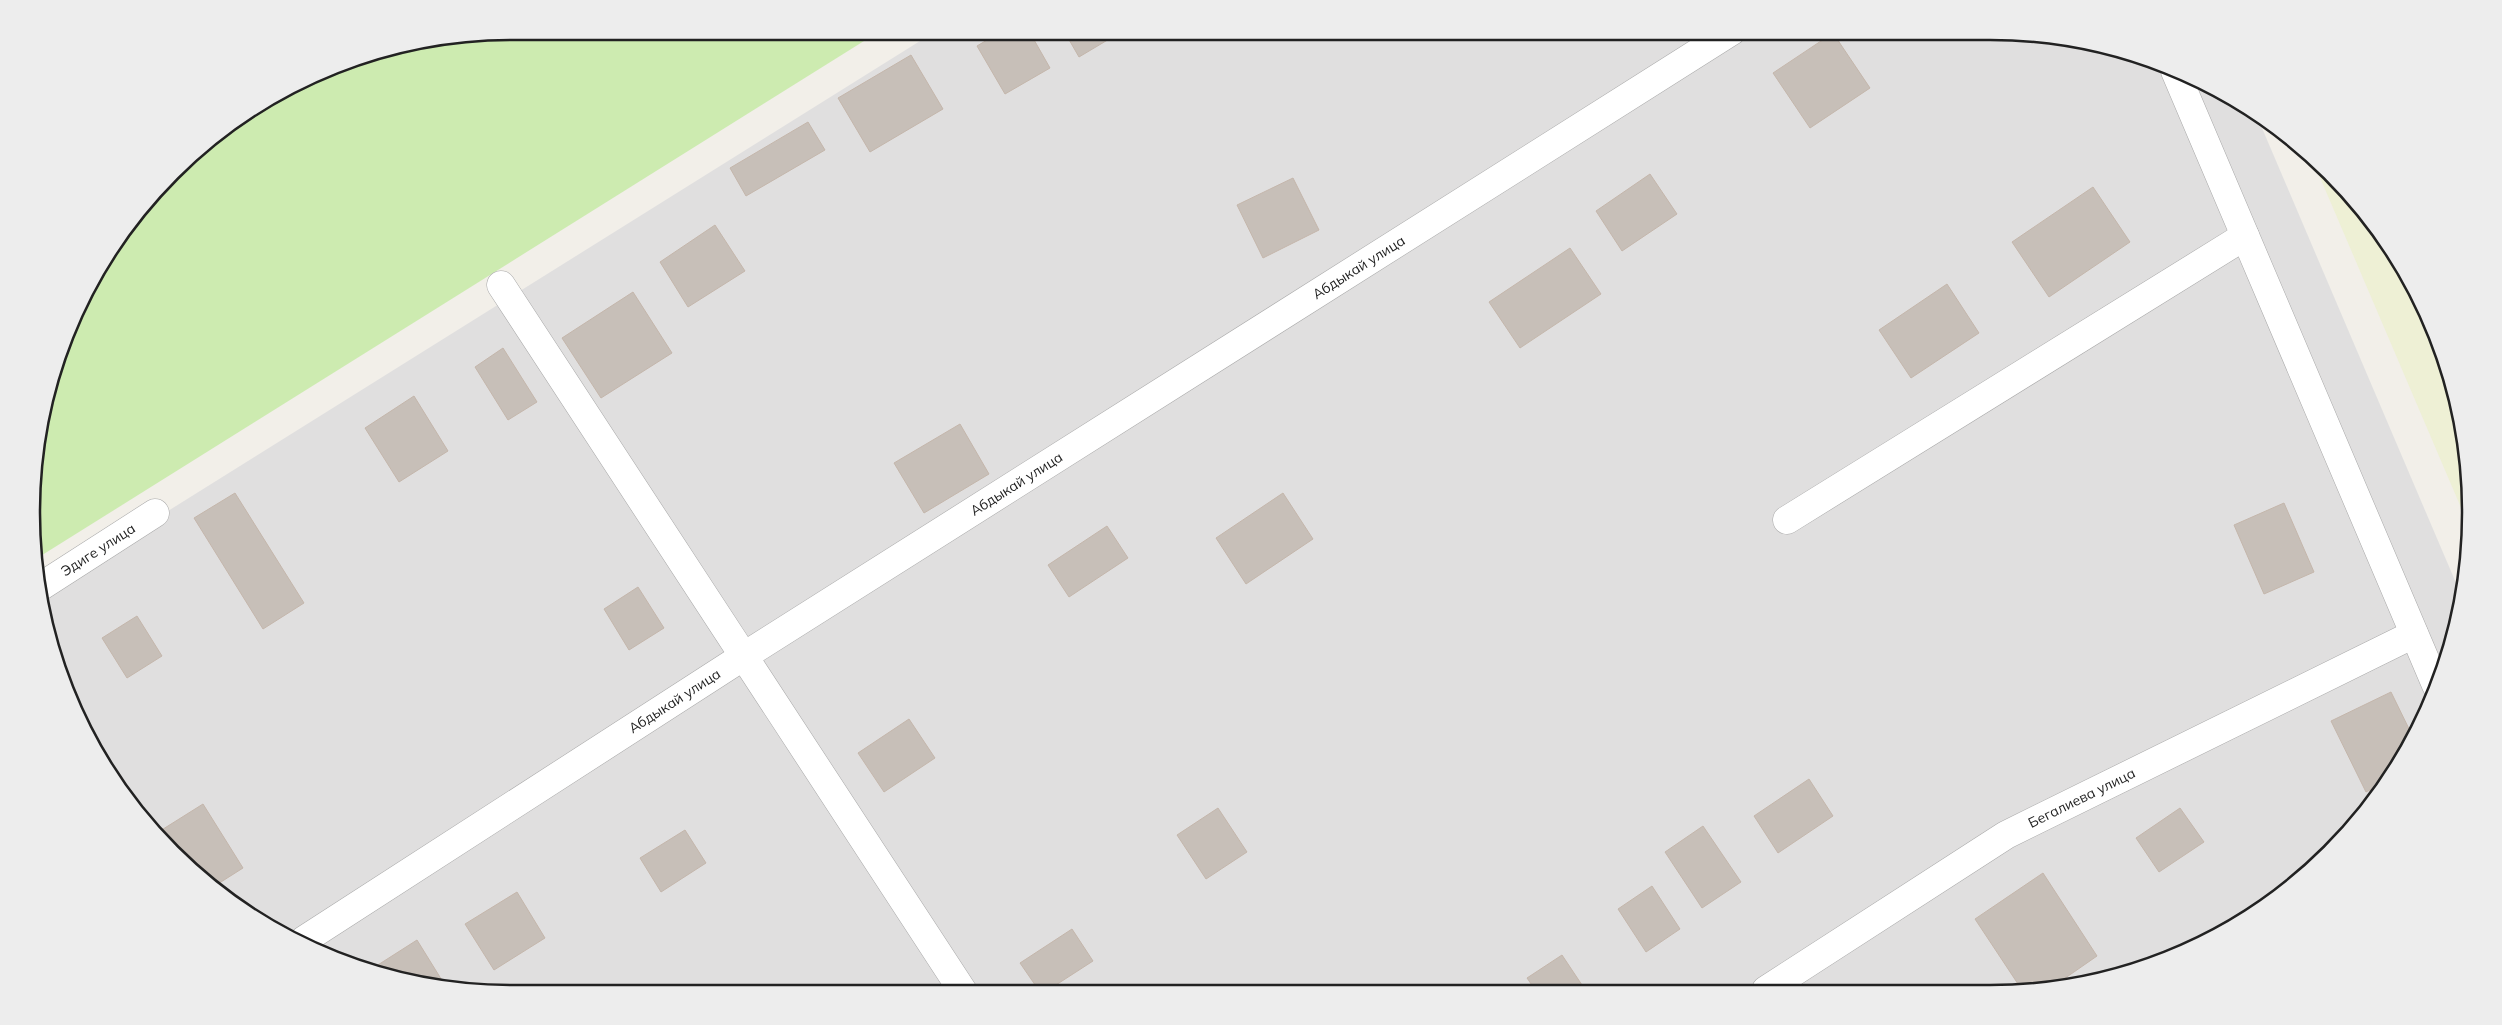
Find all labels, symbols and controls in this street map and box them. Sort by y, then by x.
street label: Абдыкай улица [1309,231,1408,303]
street label: Абдыкай улица [967,448,1066,520]
street label: Эдиге улица [57,519,139,580]
street label: Абдыкай улица [625,665,724,737]
street label: Бегалиева улица [2025,764,2138,832]

